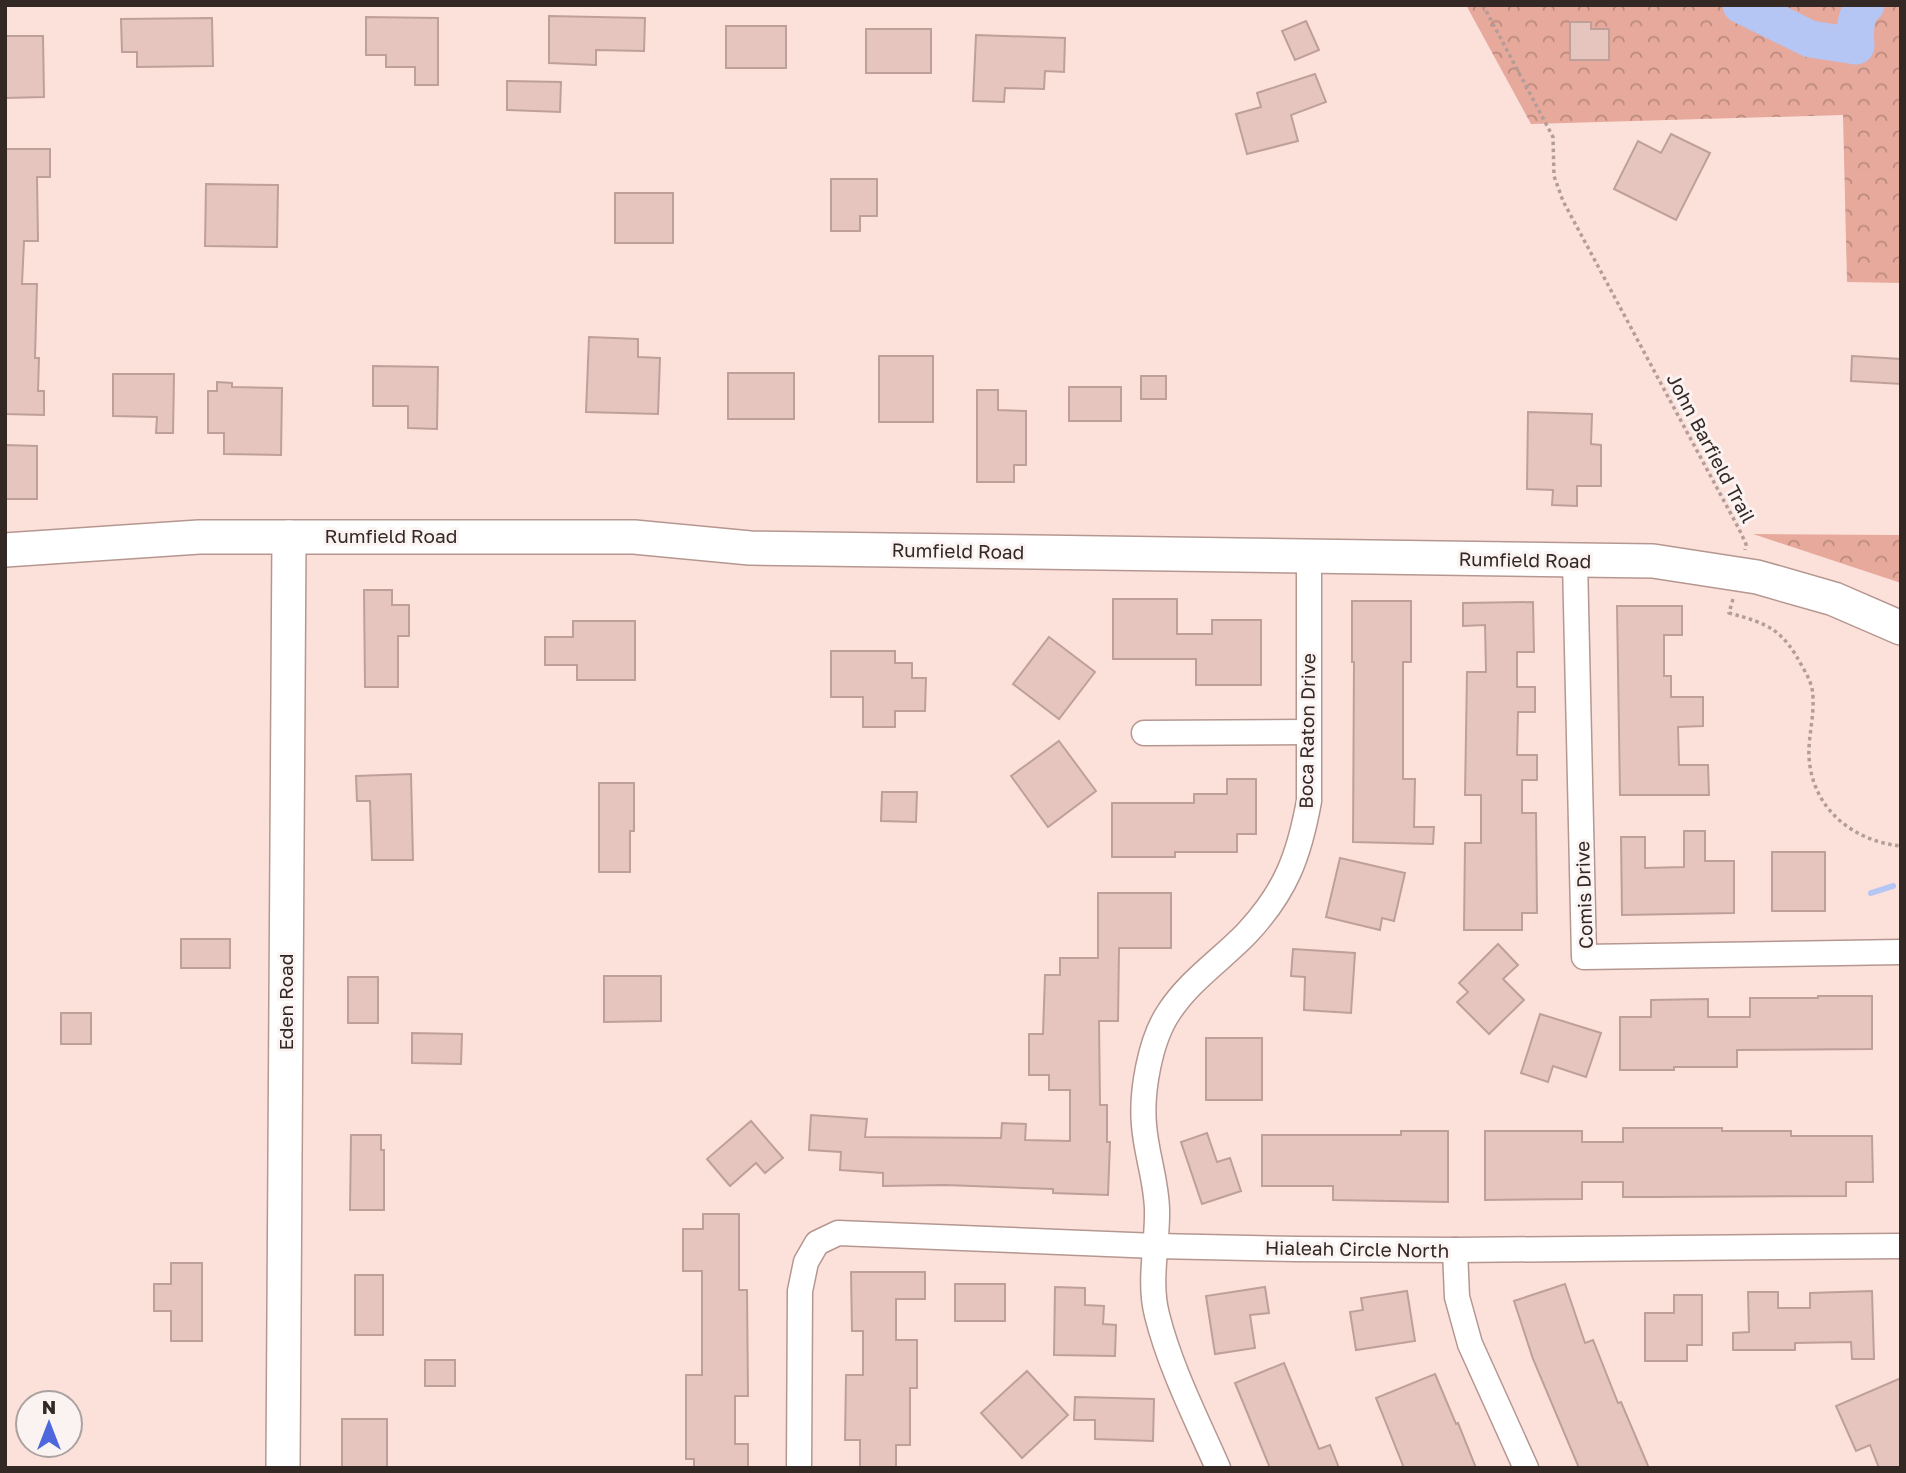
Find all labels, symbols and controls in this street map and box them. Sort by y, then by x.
street label: John Barfield Trail [1662,369,1761,526]
street label: Rumfield Road [325,524,457,547]
street label: Rumfield Road [891,538,1025,563]
street label: Rumfield Road [1458,547,1592,572]
street label: Boca Raton Drive [1294,653,1319,809]
street label: Comis Drive [1570,841,1597,949]
street label: Eden Road [274,953,297,1051]
street label: Hialeah Circle North [1265,1235,1449,1262]
north arrow [14,1389,84,1459]
text: N [42,1395,56,1418]

